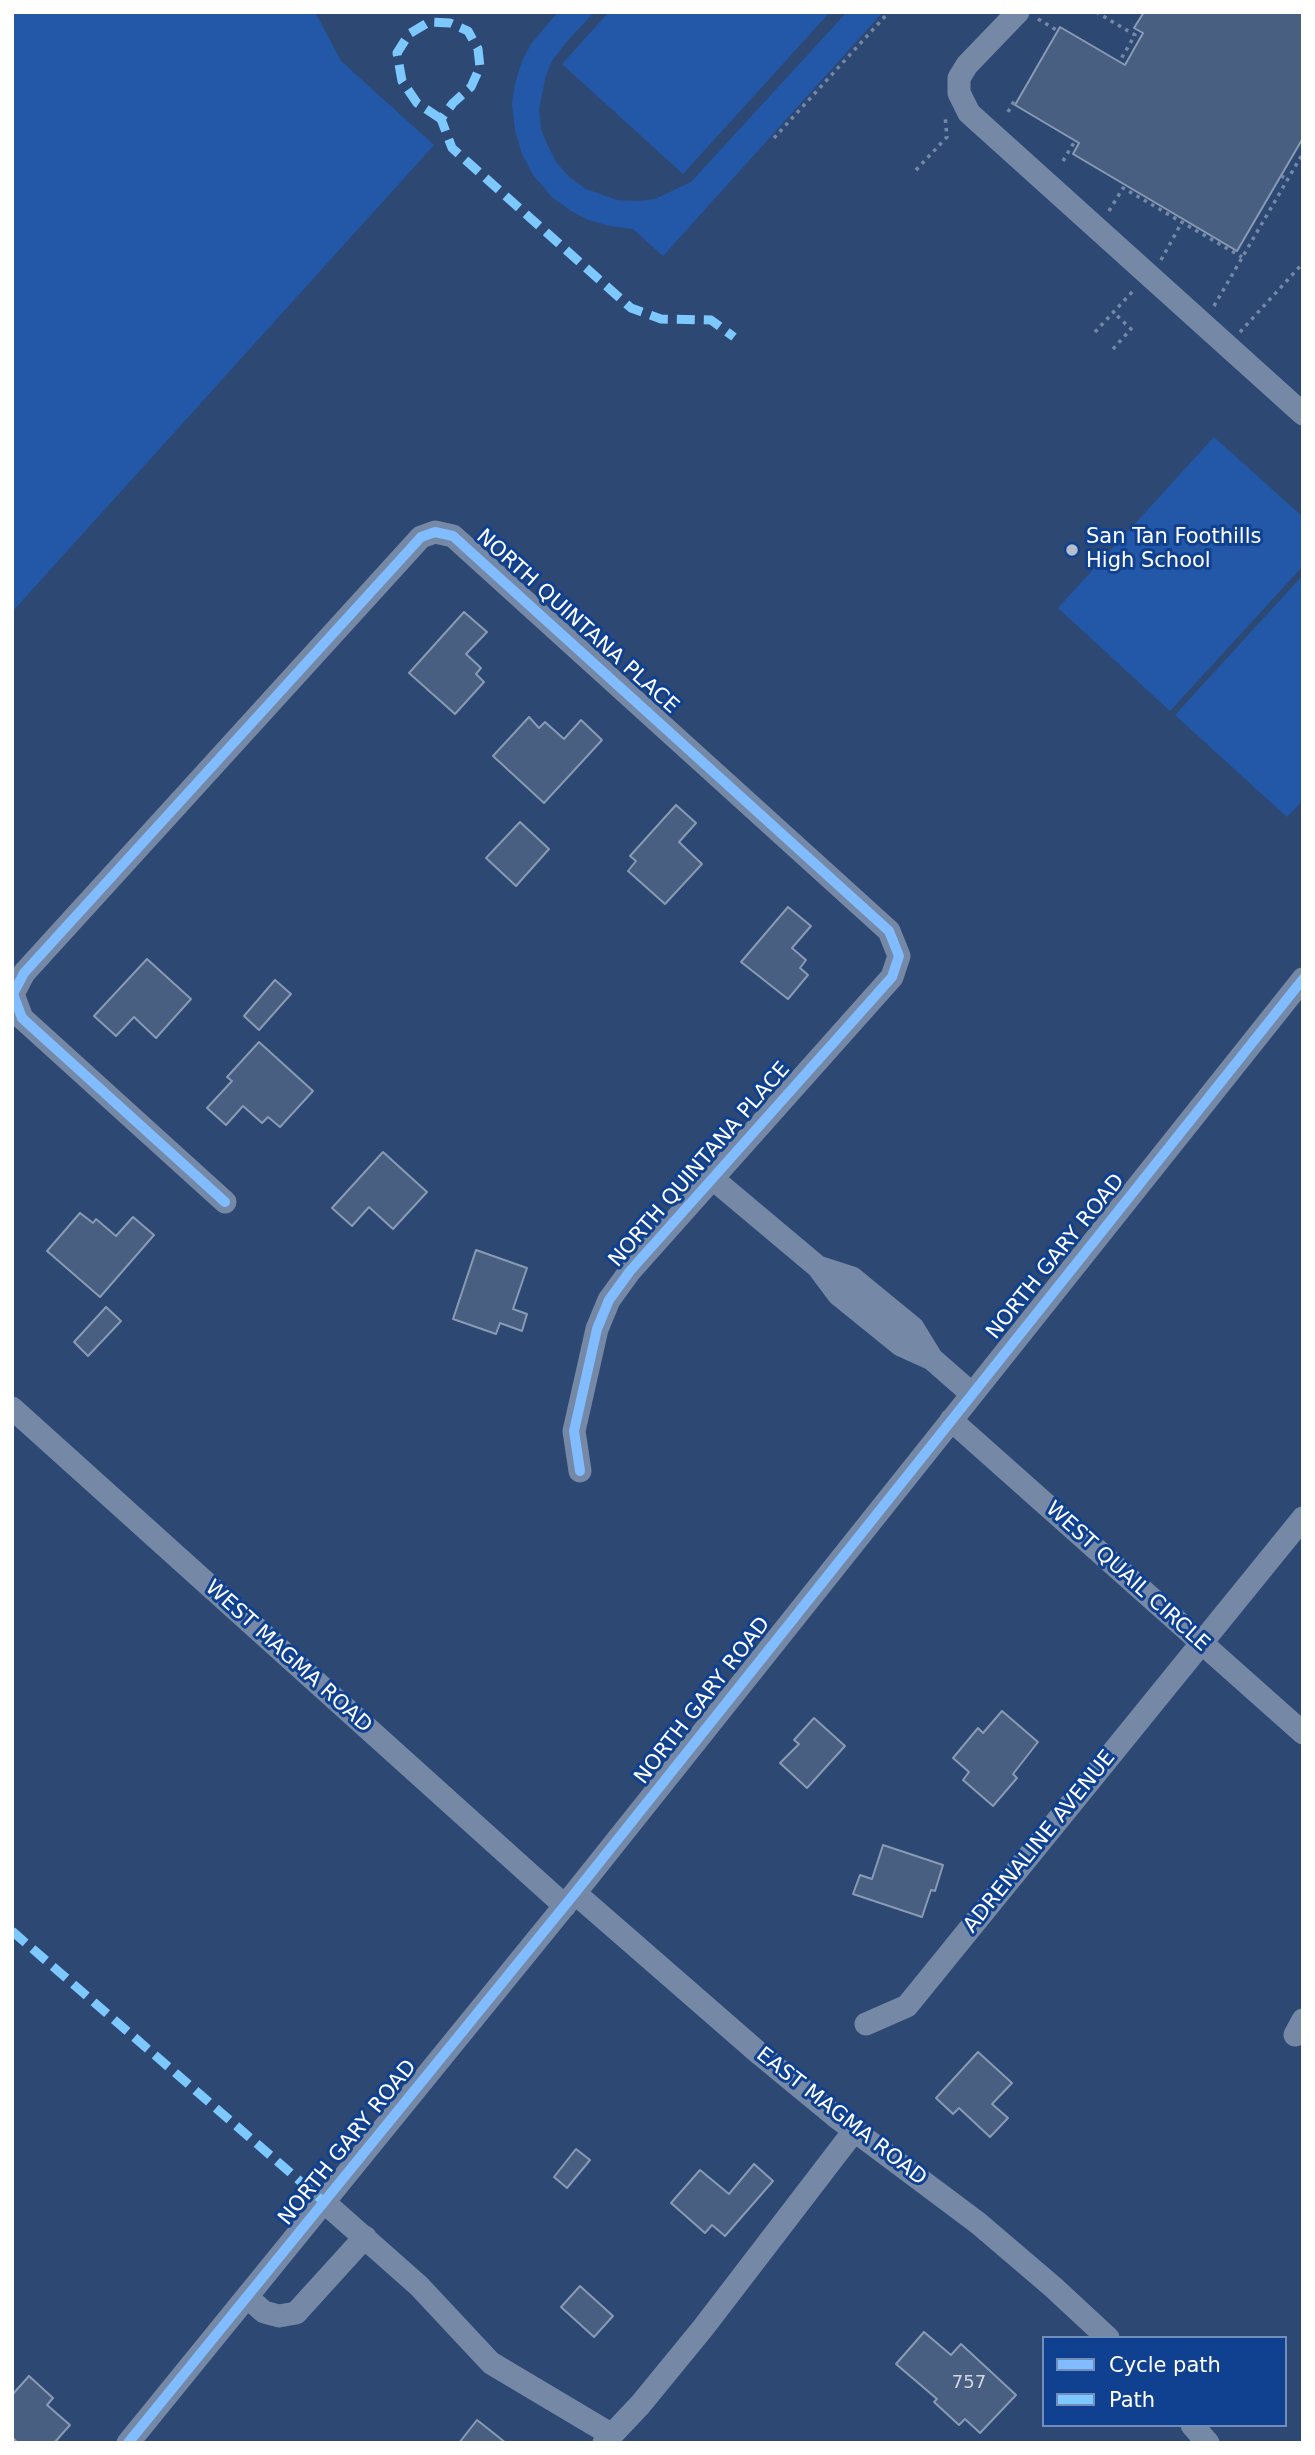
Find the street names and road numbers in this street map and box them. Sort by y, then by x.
street label: NORTH QUINTANA PLACE [471,524,683,720]
street label: NORTH QUINTANA PLACE [604,1057,796,1273]
street label: NORTH GARY ROAD [982,1169,1130,1345]
street label: WEST QUAIL CIRCLE [1040,1497,1214,1657]
street label: WEST MAGMA ROAD [199,1575,377,1739]
street label: NORTH GARY ROAD [630,1612,776,1790]
street label: ADRENALINE AVENUE [959,1746,1121,1938]
street label: EAST MAGMA ROAD [751,2043,931,2191]
street label: NORTH GARY ROAD [274,2055,422,2231]

